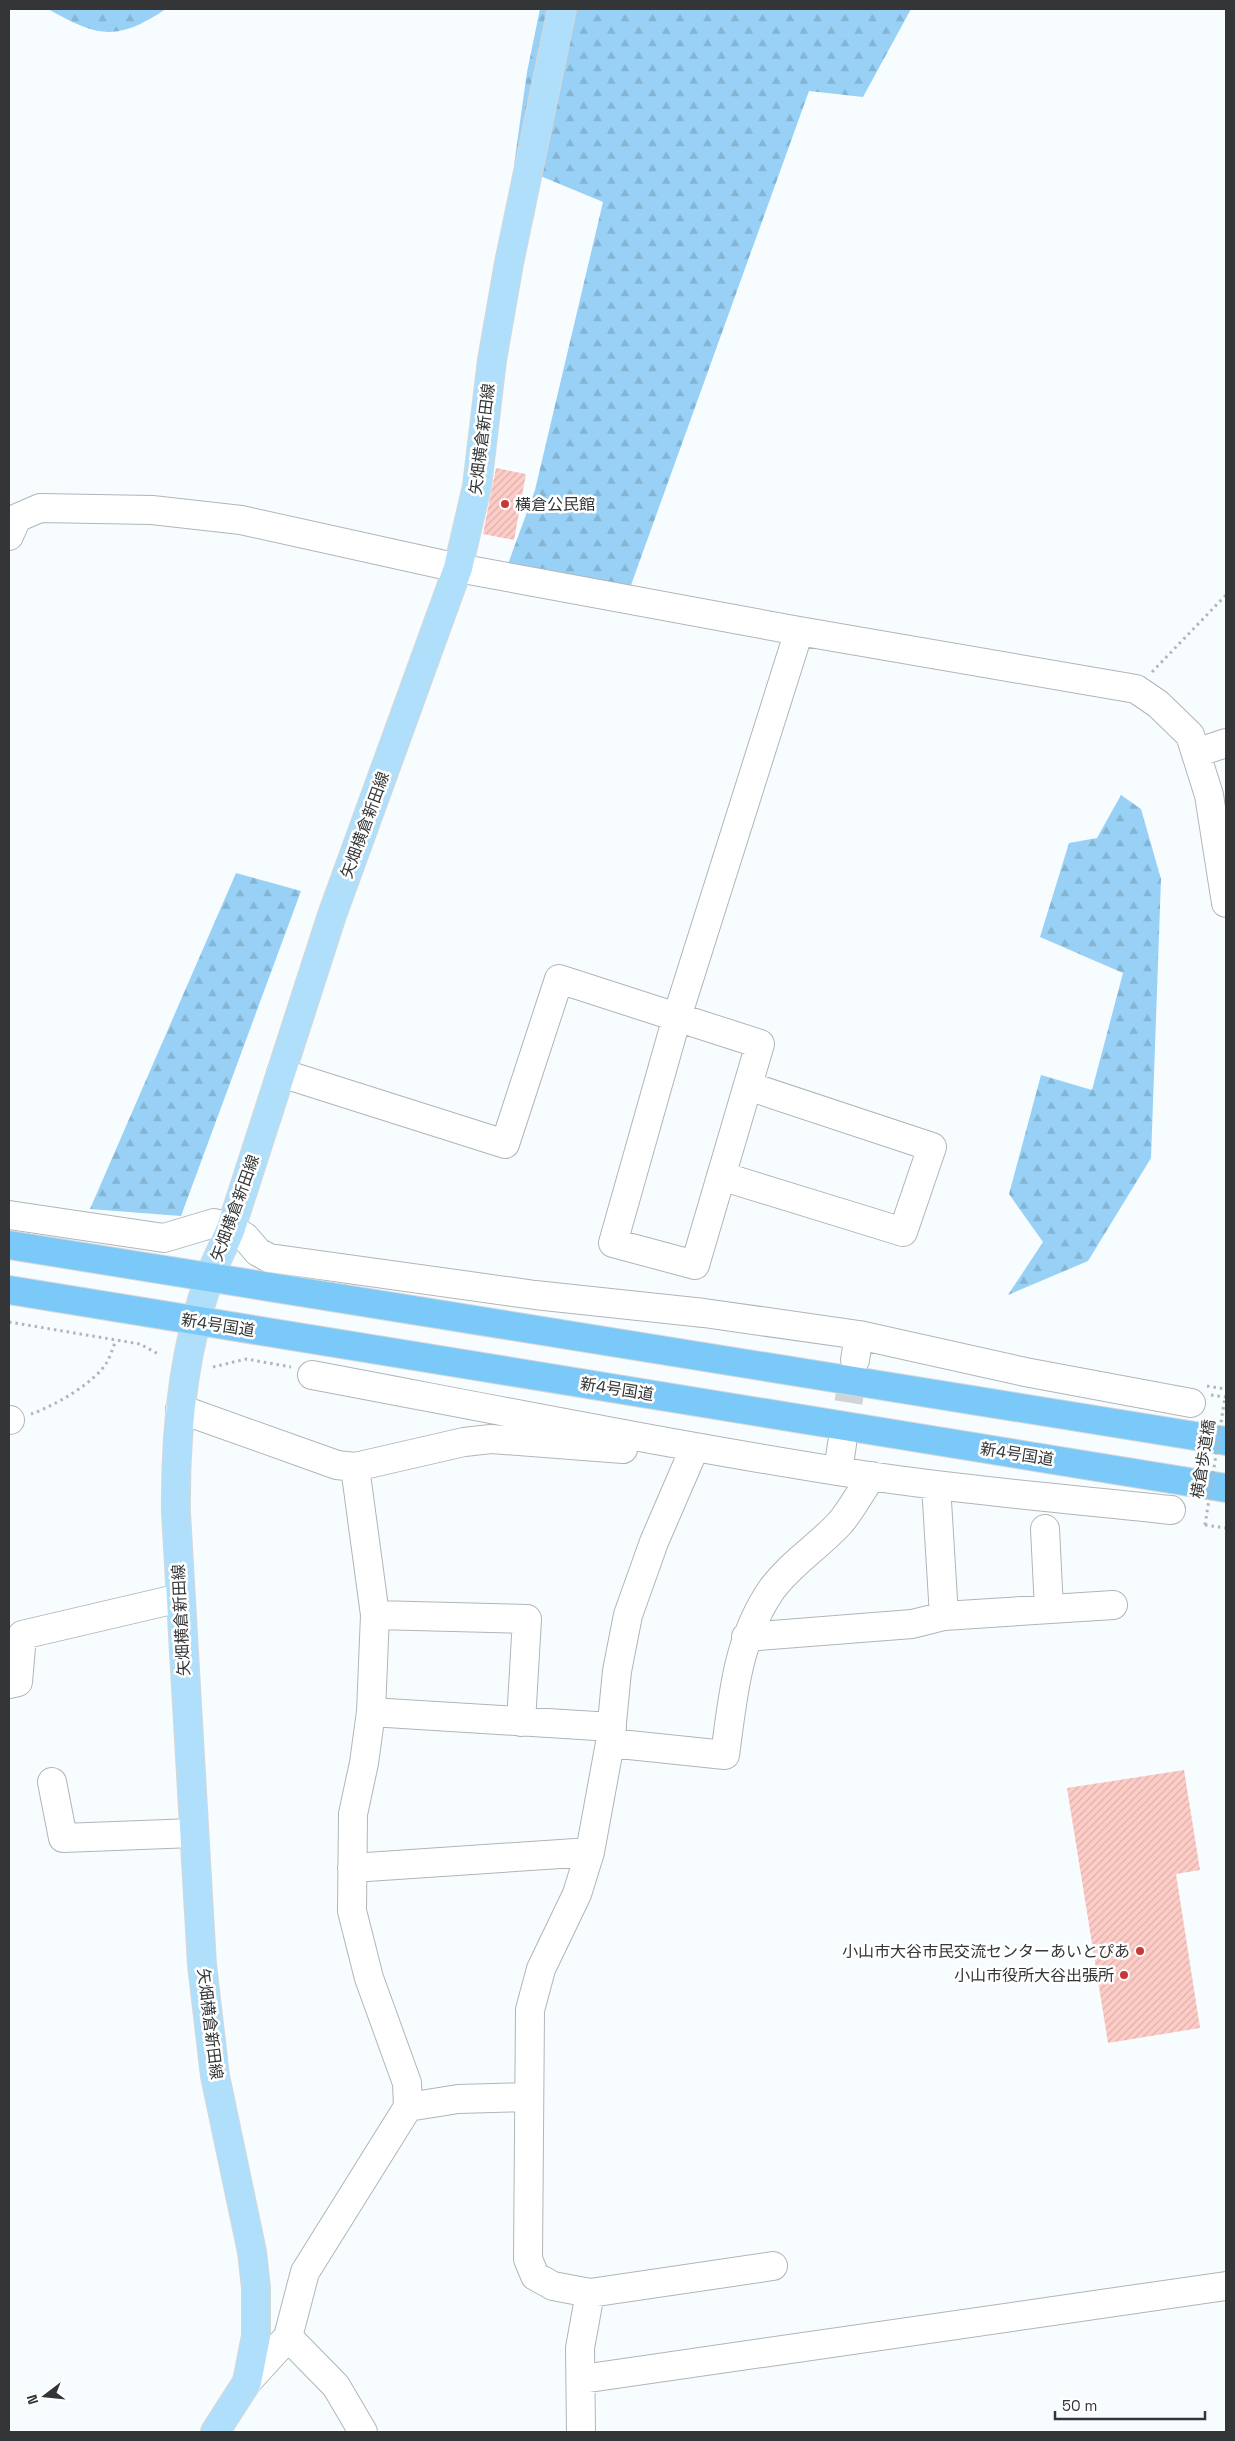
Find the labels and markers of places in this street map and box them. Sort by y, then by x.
place label: 横倉公民館 [515,494,595,515]
marker: 横倉公民館 [499,498,511,510]
place label: 小山市大谷市民交流センターあいとぴあ [842,1941,1130,1962]
marker: 小山市大谷市民交流センターあいとぴあ [1134,1945,1146,1957]
place label: 小山市役所大谷出張所 [954,1965,1114,1986]
marker: 小山市役所大谷出張所 [1118,1969,1130,1981]

